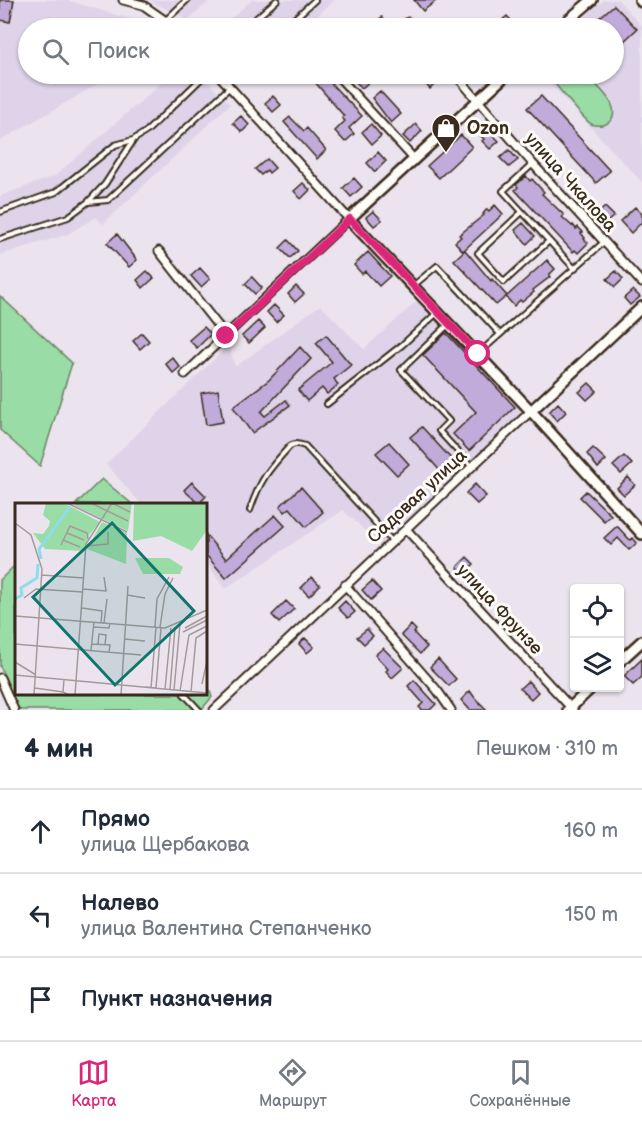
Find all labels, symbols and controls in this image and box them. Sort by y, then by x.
search box [18,18,624,84]
icon: search [39,35,72,68]
text: Поиск [87,38,150,65]
shop icon: Ozon [430,112,462,154]
place label: Ozon [467,118,509,139]
street label: улица Чкалова [521,128,621,237]
route end [212,322,238,348]
route start [464,340,490,366]
street label: Садовая улица [363,445,472,548]
inset map [15,503,207,695]
street label: улица Фрунзе [452,560,547,659]
map controls [570,584,624,692]
button: locate [570,584,624,638]
button: layers [570,638,624,692]
text: 4 мин [24,734,93,765]
text: Пешком · 310 m [476,737,618,761]
text: Прямо [81,806,150,833]
icon: ahead [24,815,57,848]
text: 160 m [564,819,618,843]
text: улица Щербакова [81,833,249,857]
text: Налево [81,890,159,917]
icon: left [24,899,57,932]
text: 150 m [565,903,618,927]
text: улица Валентина Степанченко [81,917,371,941]
icon: arrive [24,983,57,1016]
text: Пункт назначения [81,986,273,1013]
tab: Карта [71,1056,116,1111]
tab: Маршрут [259,1056,327,1111]
tab: Сохранённые [470,1056,571,1111]

